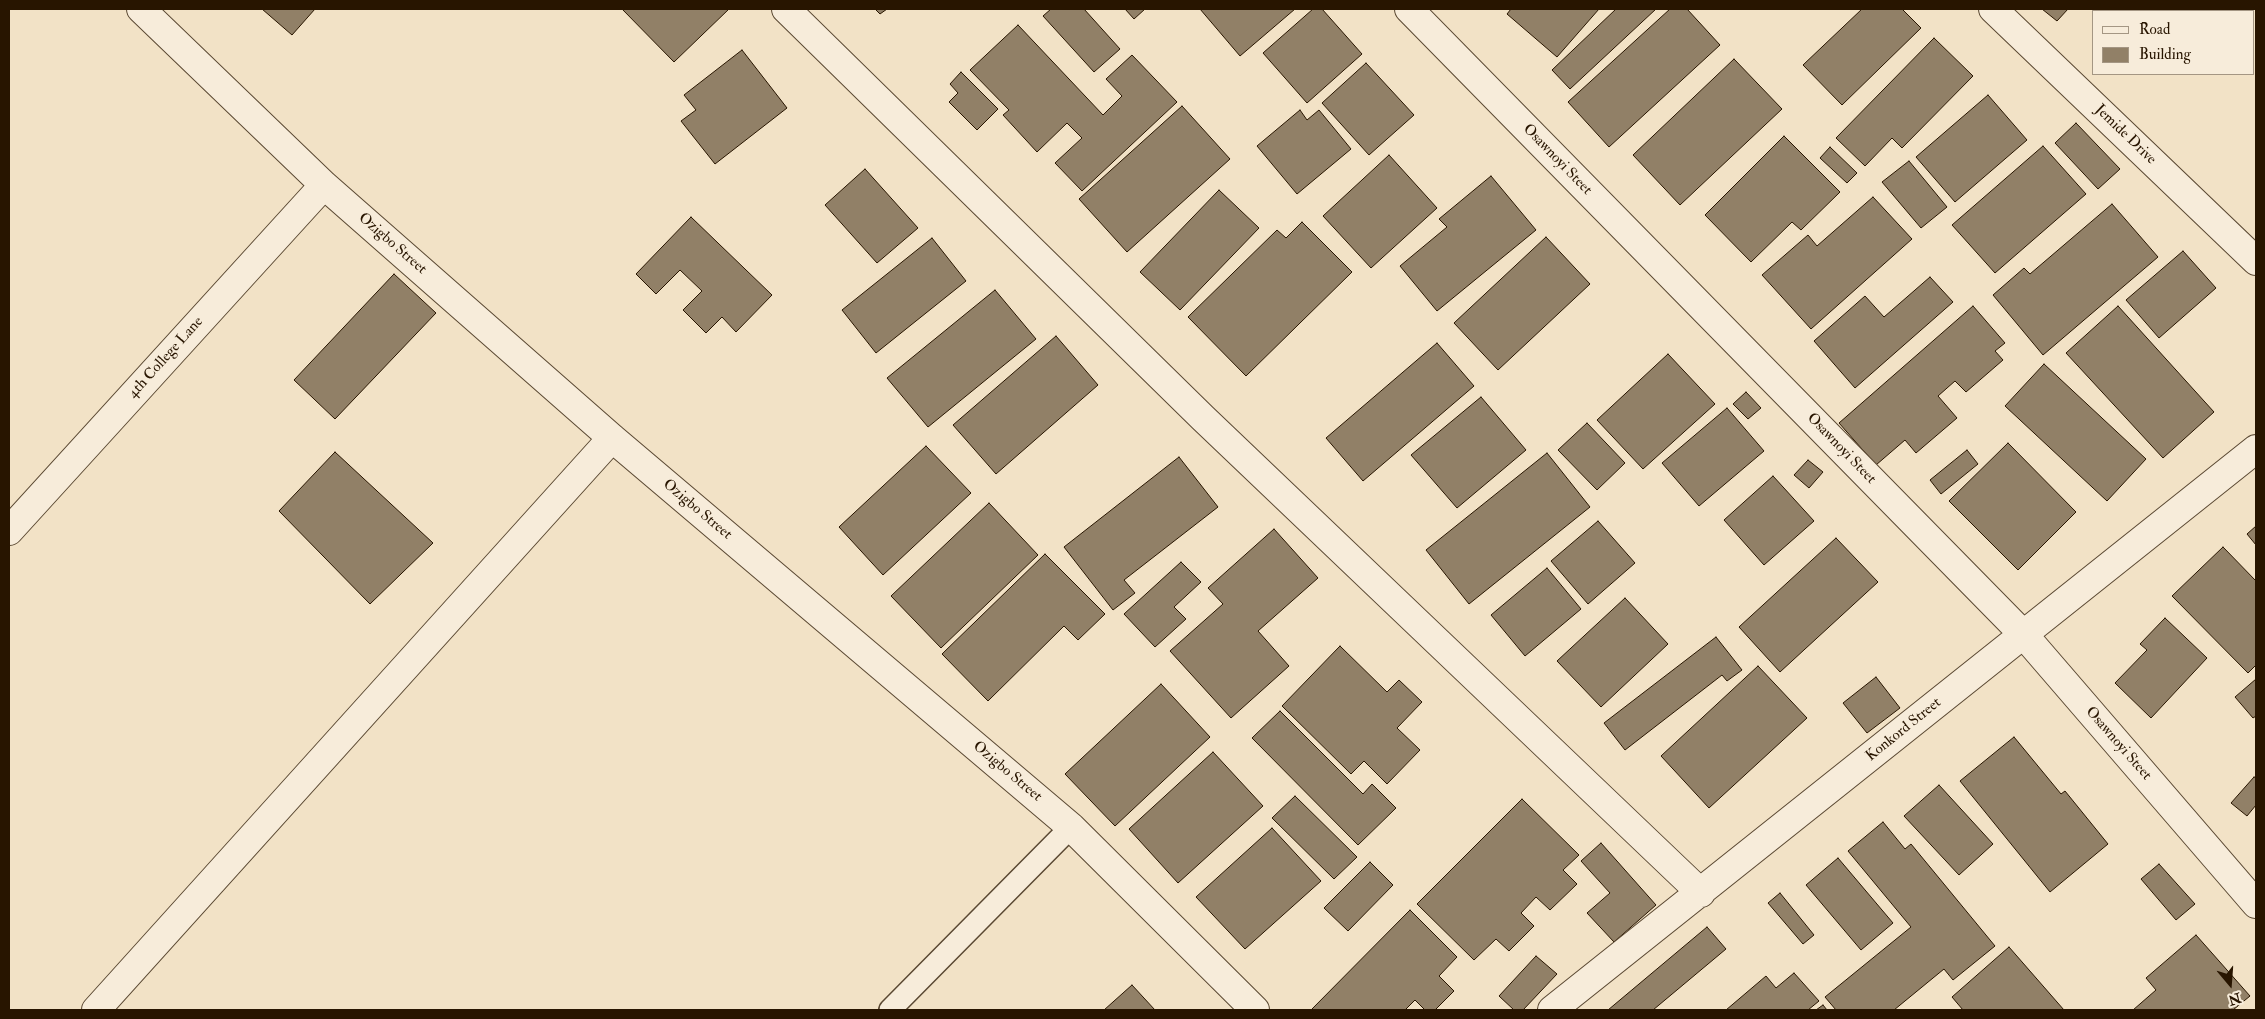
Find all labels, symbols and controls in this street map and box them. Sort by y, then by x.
legend [2092,10,2255,75]
text: Road [2139,20,2170,39]
text: Building [2139,45,2191,64]
street label: Jemide Drive [2090,101,2160,169]
street label: Osawnoyi Steet [1519,121,1595,199]
street label: Ozigbo Street [354,209,430,279]
street label: 4th College Lane [125,313,207,403]
street label: Osawnoyi Steet [1803,410,1879,488]
street label: Ozigbo Street [659,476,735,544]
street label: Konkord Street [1863,694,1945,766]
street label: Osawnoyi Steet [2081,703,2155,785]
street label: Ozigbo Street [969,738,1045,806]
north arrow [2205,959,2255,1009]
text: N [2226,989,2243,1009]

